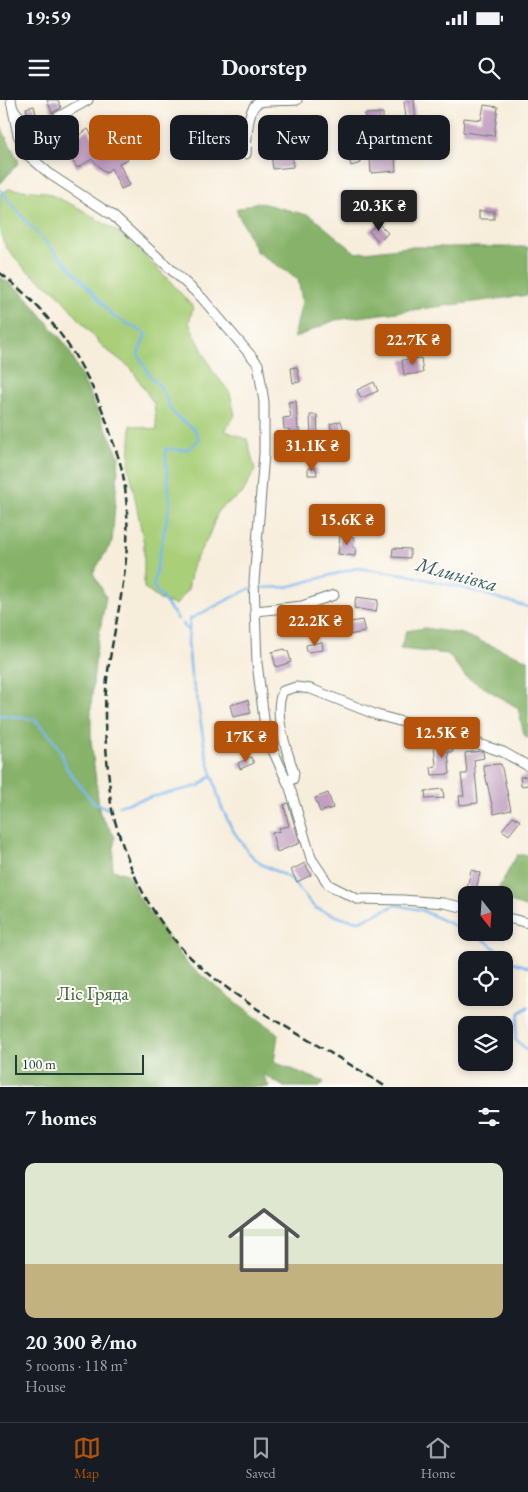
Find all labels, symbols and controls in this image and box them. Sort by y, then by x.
text: 19:59 [25,5,71,30]
text: Doorstep [221,53,307,82]
icon: menu [25,54,53,82]
icon: search [475,54,503,82]
chip: Buy [15,115,79,160]
chip: Rent [89,115,160,160]
chip: Filters [170,115,248,160]
chip: New [258,115,328,160]
chip: Apartment [338,115,450,160]
pin: 20.3K ₴ [333,190,425,232]
text: 20.3K ₴ [352,195,406,216]
pin: 22.7K ₴ [367,324,459,366]
text: 22.7K ₴ [386,329,440,350]
pin: 31.1K ₴ [266,430,358,472]
text: 31.1K ₴ [285,435,339,456]
pin: 15.6K ₴ [301,504,393,546]
text: 15.6K ₴ [320,509,374,530]
water label: Млинівка [413,550,500,597]
pin: 22.2K ₴ [269,604,361,647]
text: 22.2K ₴ [288,610,342,631]
pin: 12.5K ₴ [396,716,488,759]
pin: 17K ₴ [211,720,281,763]
text: 12.5K ₴ [415,722,469,743]
text: 17K ₴ [225,726,267,747]
north arrow [458,886,512,941]
map controls [458,886,513,1071]
button: locate [458,951,513,1006]
park label: Ліс Гряда [57,981,129,1006]
button: layers [458,1016,513,1071]
scale bar [15,1052,144,1075]
text: 100 m [22,1055,56,1073]
icon: filters [475,1103,503,1131]
text: 7 homes [25,1104,97,1131]
icon: home [219,1195,309,1285]
text: 20 300 ₴/mo [25,1328,137,1355]
text: 5 rooms · 118 m² [25,1355,128,1376]
text: House [25,1376,66,1397]
tab: Map [73,1434,101,1482]
tab: Saved [246,1434,276,1482]
tab: Home [421,1434,455,1482]

